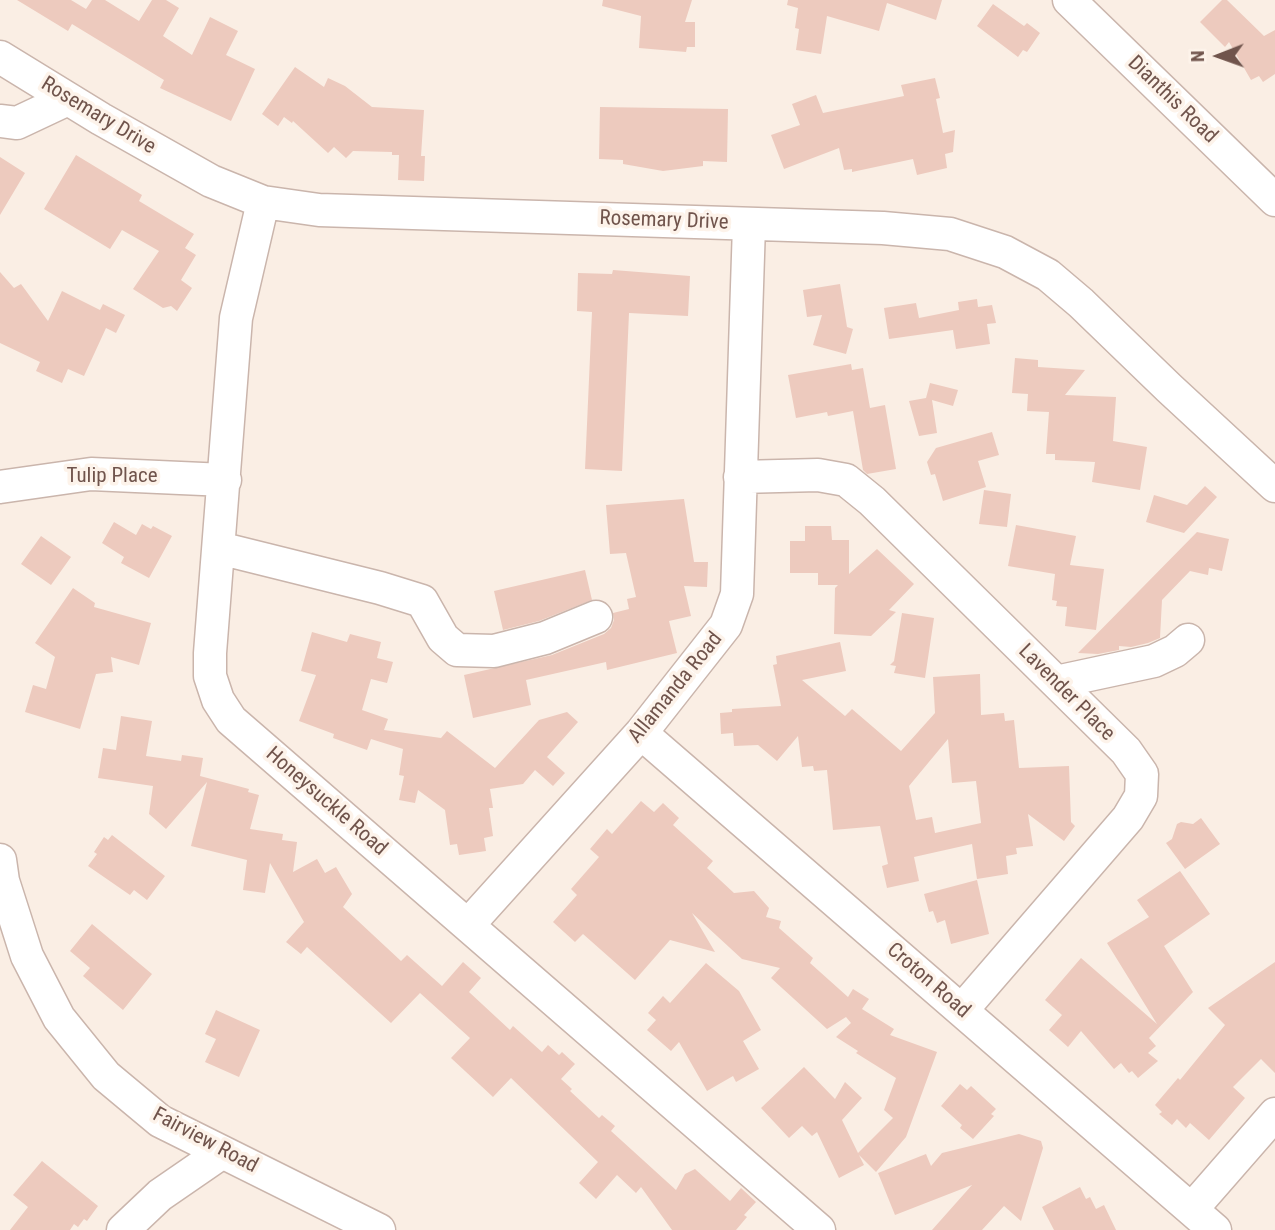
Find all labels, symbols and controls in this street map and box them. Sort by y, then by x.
north arrow [1184,21,1254,91]
text: N [1186,50,1209,62]
street label: Dianthis Road [1122,51,1222,149]
street label: Rosemary Drive [36,72,160,160]
street label: Rosemary Drive [599,206,729,236]
street label: Tulip Place [67,464,157,490]
street label: Allamanda Road [624,627,728,749]
street label: Lavender Place [1012,639,1120,747]
street label: Honeysuckle Road [260,742,392,862]
street label: Croton Road [881,938,975,1024]
street label: Fairview Road [148,1103,262,1179]

